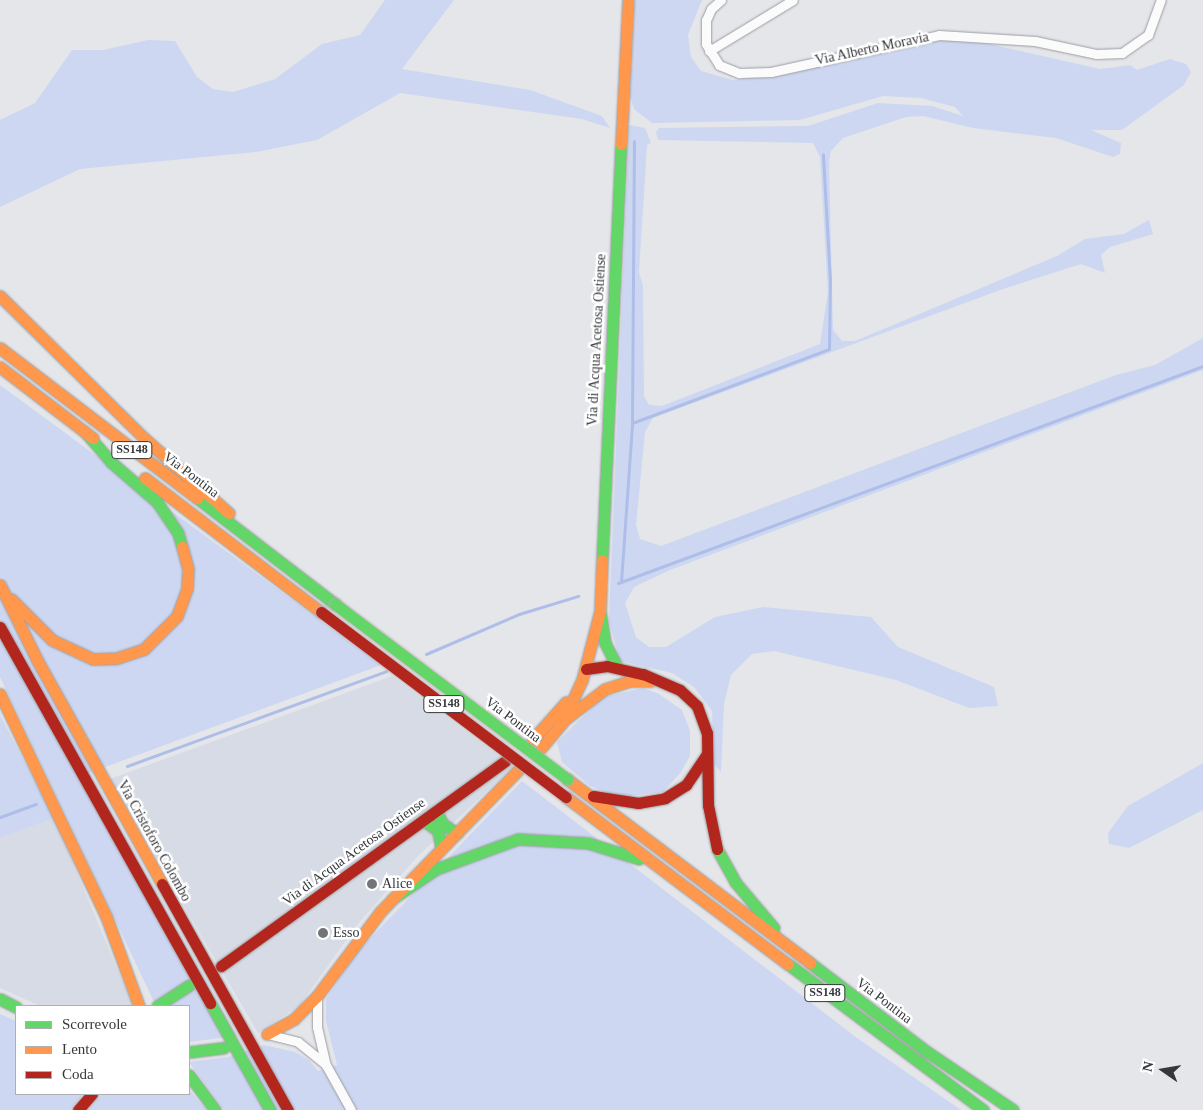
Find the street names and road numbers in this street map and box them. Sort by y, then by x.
street label: Via Alberto Moravia [813,29,931,69]
street label: Via di Acqua Acetosa Ostiense [584,253,610,427]
road number: SS148 [111,440,153,460]
street label: Via Pontina [160,449,222,501]
road number: SS148 [423,694,465,714]
street label: Via Pontina [482,694,544,746]
street label: Via Cristoforo Colombo [114,777,194,905]
street label: Via di Acqua Acetosa Ostiense [279,794,429,910]
street label: Via Pontina [853,975,915,1027]
road number: SS148 [804,984,846,1002]

